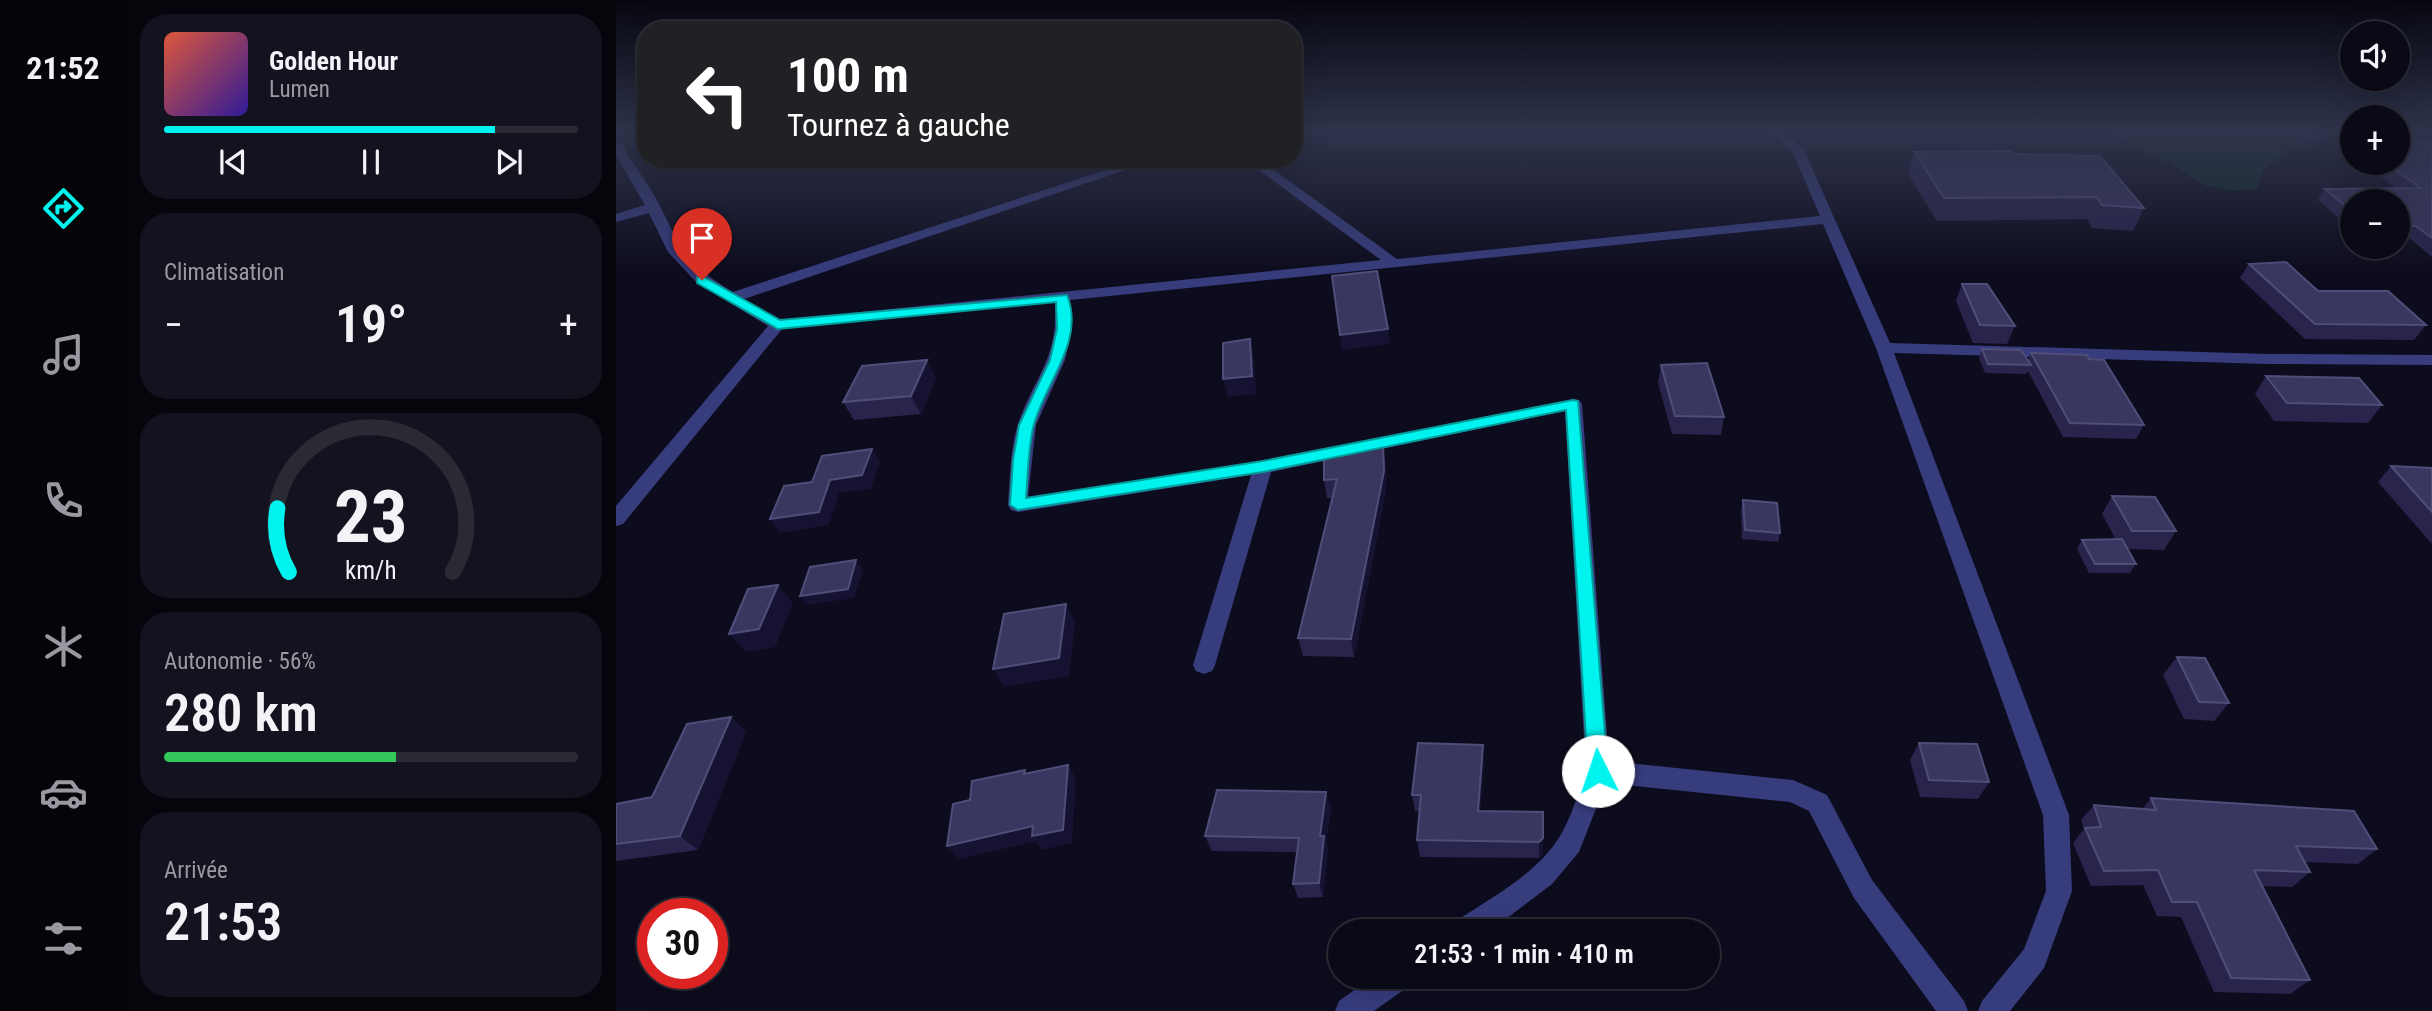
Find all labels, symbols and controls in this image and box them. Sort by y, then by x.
map controls [2340,21,2410,259]
button: sound [2340,21,2410,91]
text: Golden Hour [269,46,398,76]
text: 100 m [787,47,909,104]
text: 21:52 [26,49,100,87]
icon: left [672,49,763,140]
text: Lumen [269,76,330,103]
button: + [2340,105,2410,175]
text: Tournez à gauche [787,106,1010,144]
icon: previous [214,143,252,181]
icon: pause [352,143,390,181]
icon: next [490,143,528,181]
icon: directions [39,184,88,233]
button: − [2340,189,2410,259]
pin [672,208,732,280]
icon: arrive [683,219,721,257]
text: Climatisation [164,259,284,286]
text: 19° [335,294,407,355]
text: − [164,303,183,347]
text: + [559,303,578,347]
icon: music [39,330,88,379]
text: 23 [334,474,408,560]
icon: phone [39,476,88,525]
text: km/h [345,555,397,584]
icon: climate [39,622,88,671]
text: Autonomie · 56% [164,648,316,675]
text: 280 km [164,683,318,744]
position arrow [1561,734,1635,808]
icon: car [39,768,88,817]
text: Arrivée [164,857,228,884]
text: 21:53 [164,892,282,953]
speed limit sign: 30 [637,898,728,989]
icon: filters [39,914,88,963]
text: 21:53 · 1 min · 410 m [1414,939,1634,969]

